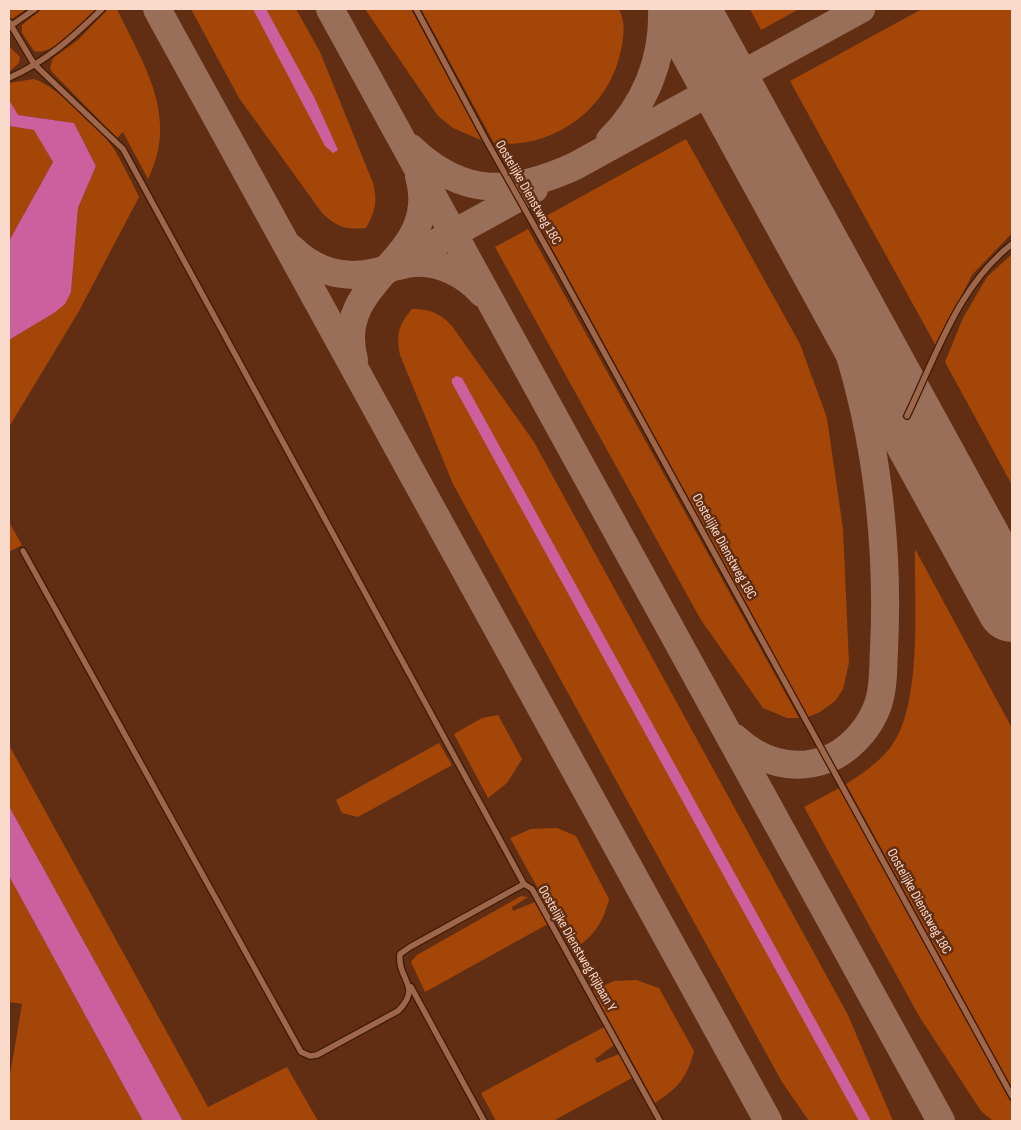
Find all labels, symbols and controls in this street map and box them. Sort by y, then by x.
street label: Oostelijke Dienstweg 18C [492,137,566,248]
street label: Oostelijke Dienstweg 18C [689,491,761,602]
street label: Oostelijke Dienstweg 18C [884,846,956,957]
street label: Oostelijke Dienstweg Rijbaan Y [535,882,621,1014]

